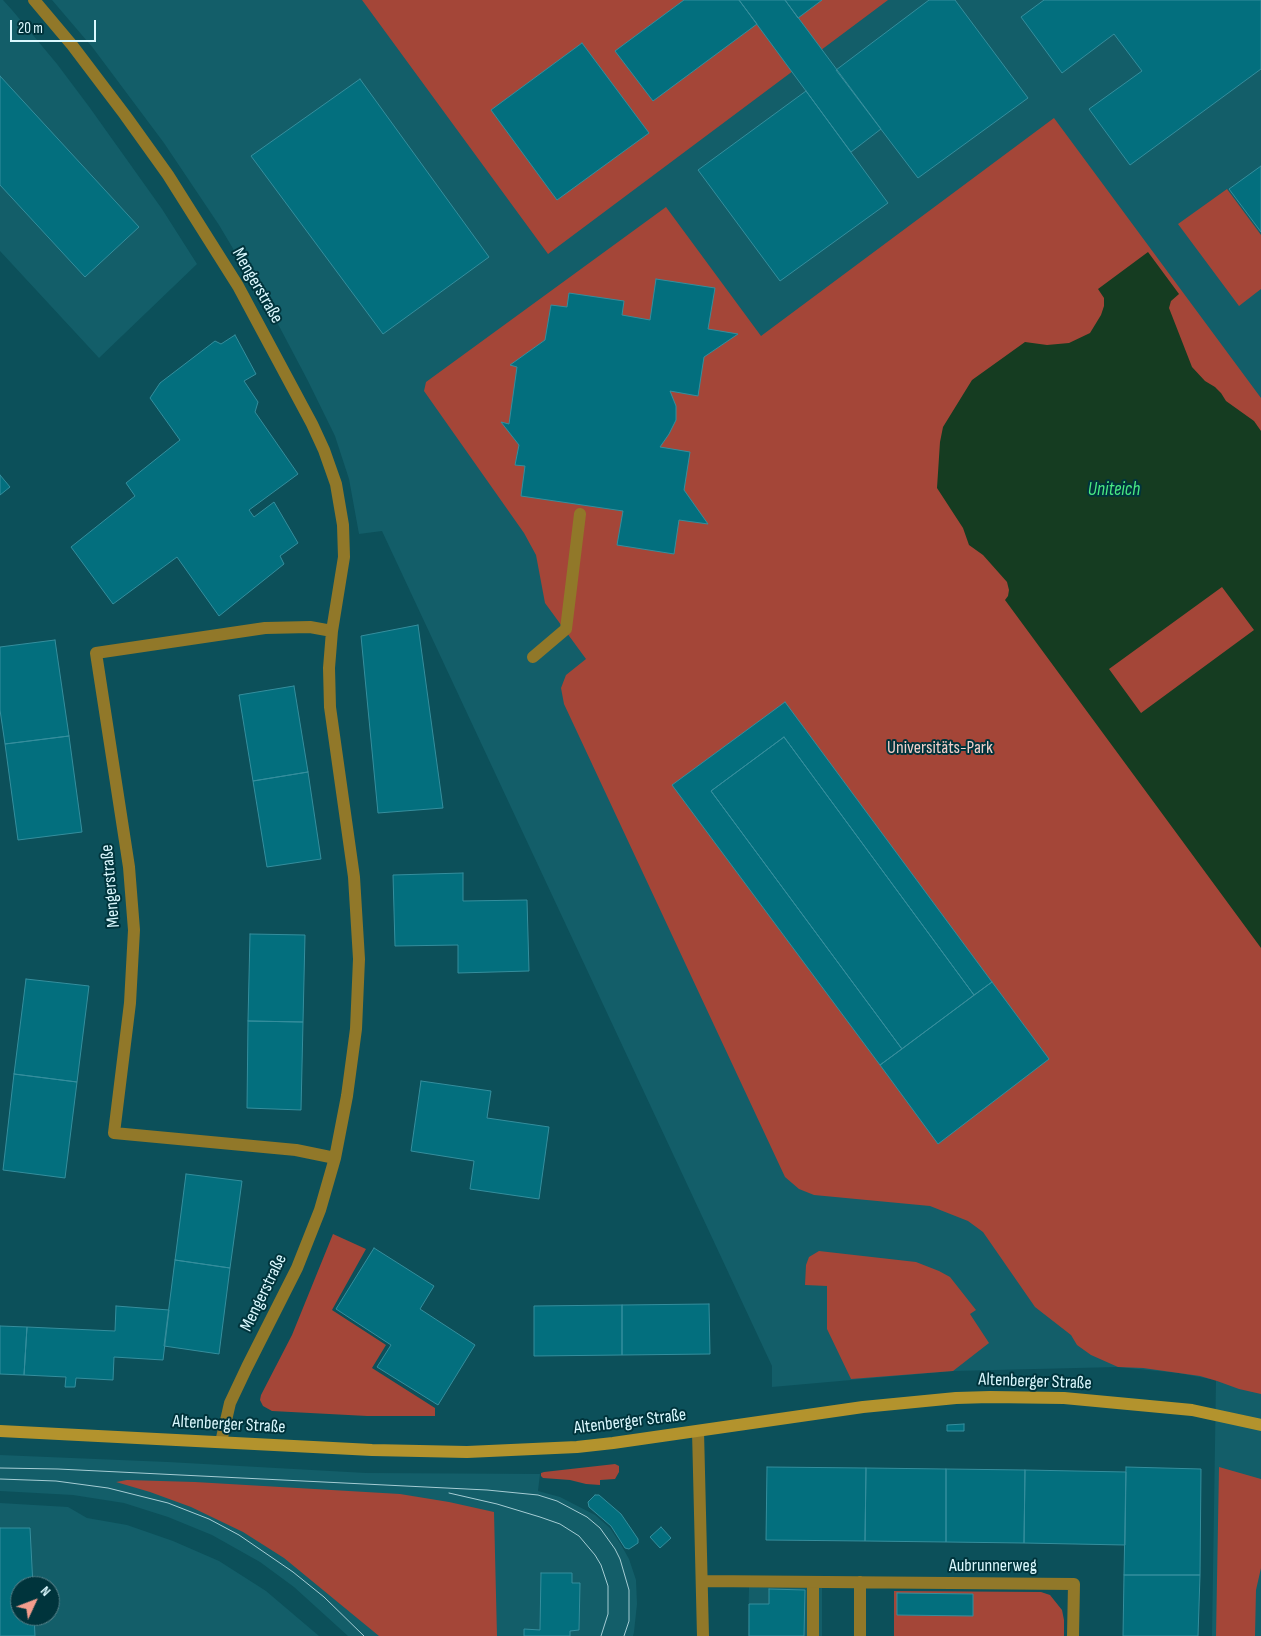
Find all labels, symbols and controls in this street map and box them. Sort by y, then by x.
scale bar [12,10,99,42]
text: 20 m [18,19,43,38]
street label: Mengerstraße [227,244,287,328]
water label: Uniteich [1088,479,1140,501]
park label: Universitäts-Park [887,737,993,759]
street label: Mengerstraße [97,844,125,928]
street label: Mengerstraße [236,1251,292,1335]
street label: Altenberger Straße [978,1369,1092,1395]
street label: Altenberger Straße [573,1404,687,1440]
street label: Altenberger Straße [172,1411,286,1439]
street label: Aubrunnerweg [949,1555,1037,1577]
north arrow [10,1576,60,1626]
text: N [37,1583,54,1600]

